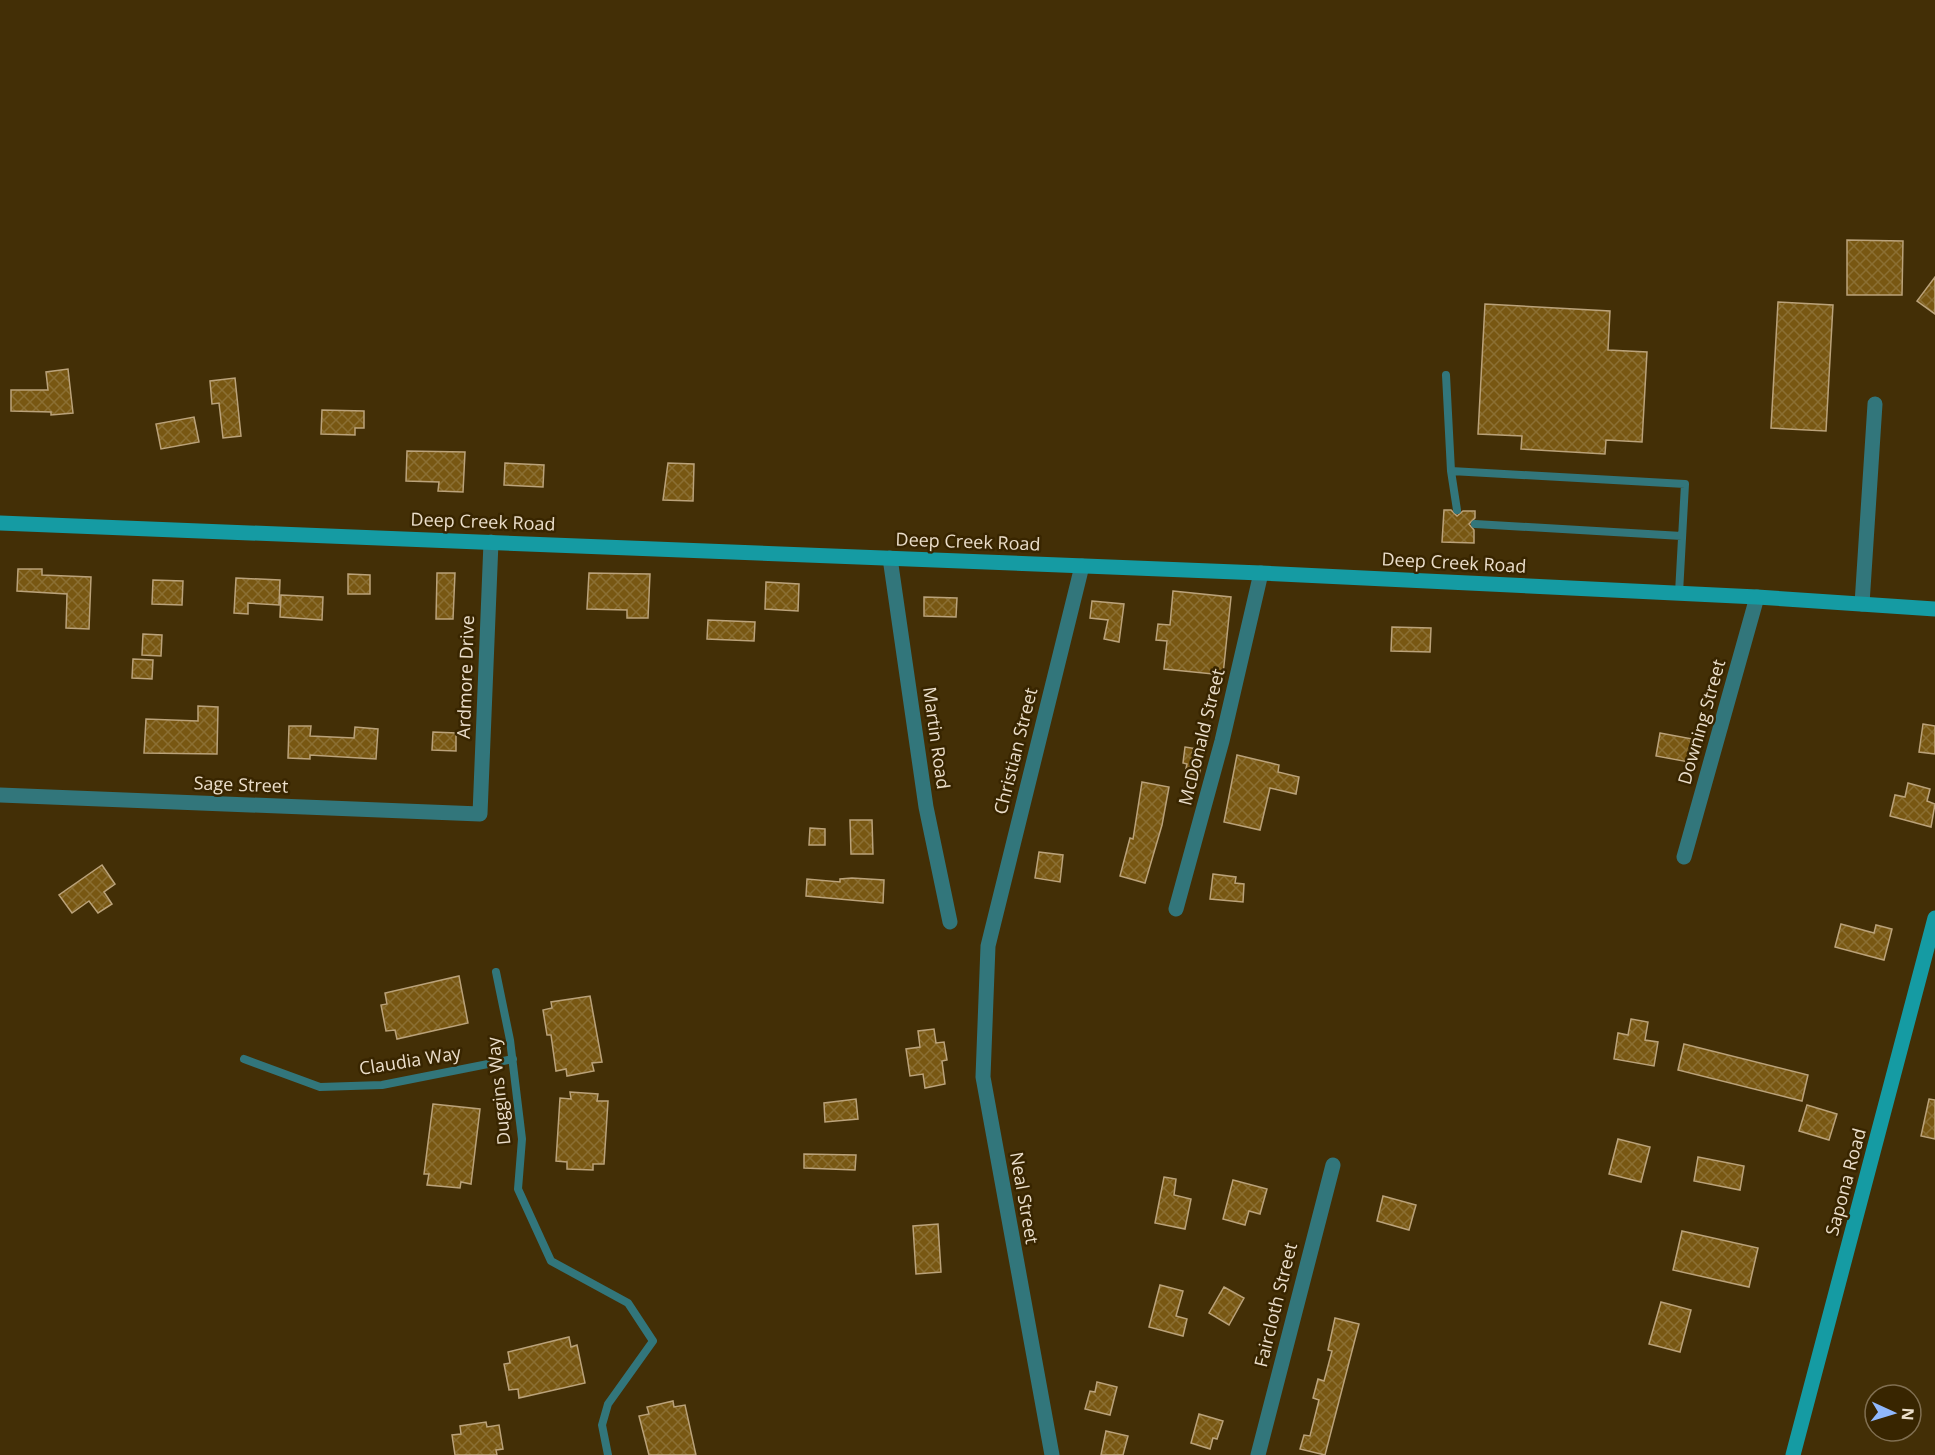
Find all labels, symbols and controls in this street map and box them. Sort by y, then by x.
street label: Deep Creek Road [410,506,556,536]
street label: Deep Creek Road [895,526,1041,556]
street label: Deep Creek Road [1381,546,1527,578]
street label: Ardmore Drive [451,615,479,739]
street label: Downing Street [1672,656,1730,787]
street label: McDonald Street [1172,666,1230,808]
street label: Martin Road [918,685,956,791]
street label: Christian Street [988,685,1042,817]
street label: Sage Street [193,770,289,798]
street label: Duggins Way [480,1035,516,1146]
street label: Claudia Way [357,1040,463,1080]
street label: Sapona Road [1819,1125,1871,1238]
street label: Neal Street [1005,1150,1045,1246]
street label: Faircloth Street [1248,1240,1302,1370]
north arrow [1863,1383,1923,1443]
text: N [1897,1407,1919,1421]

